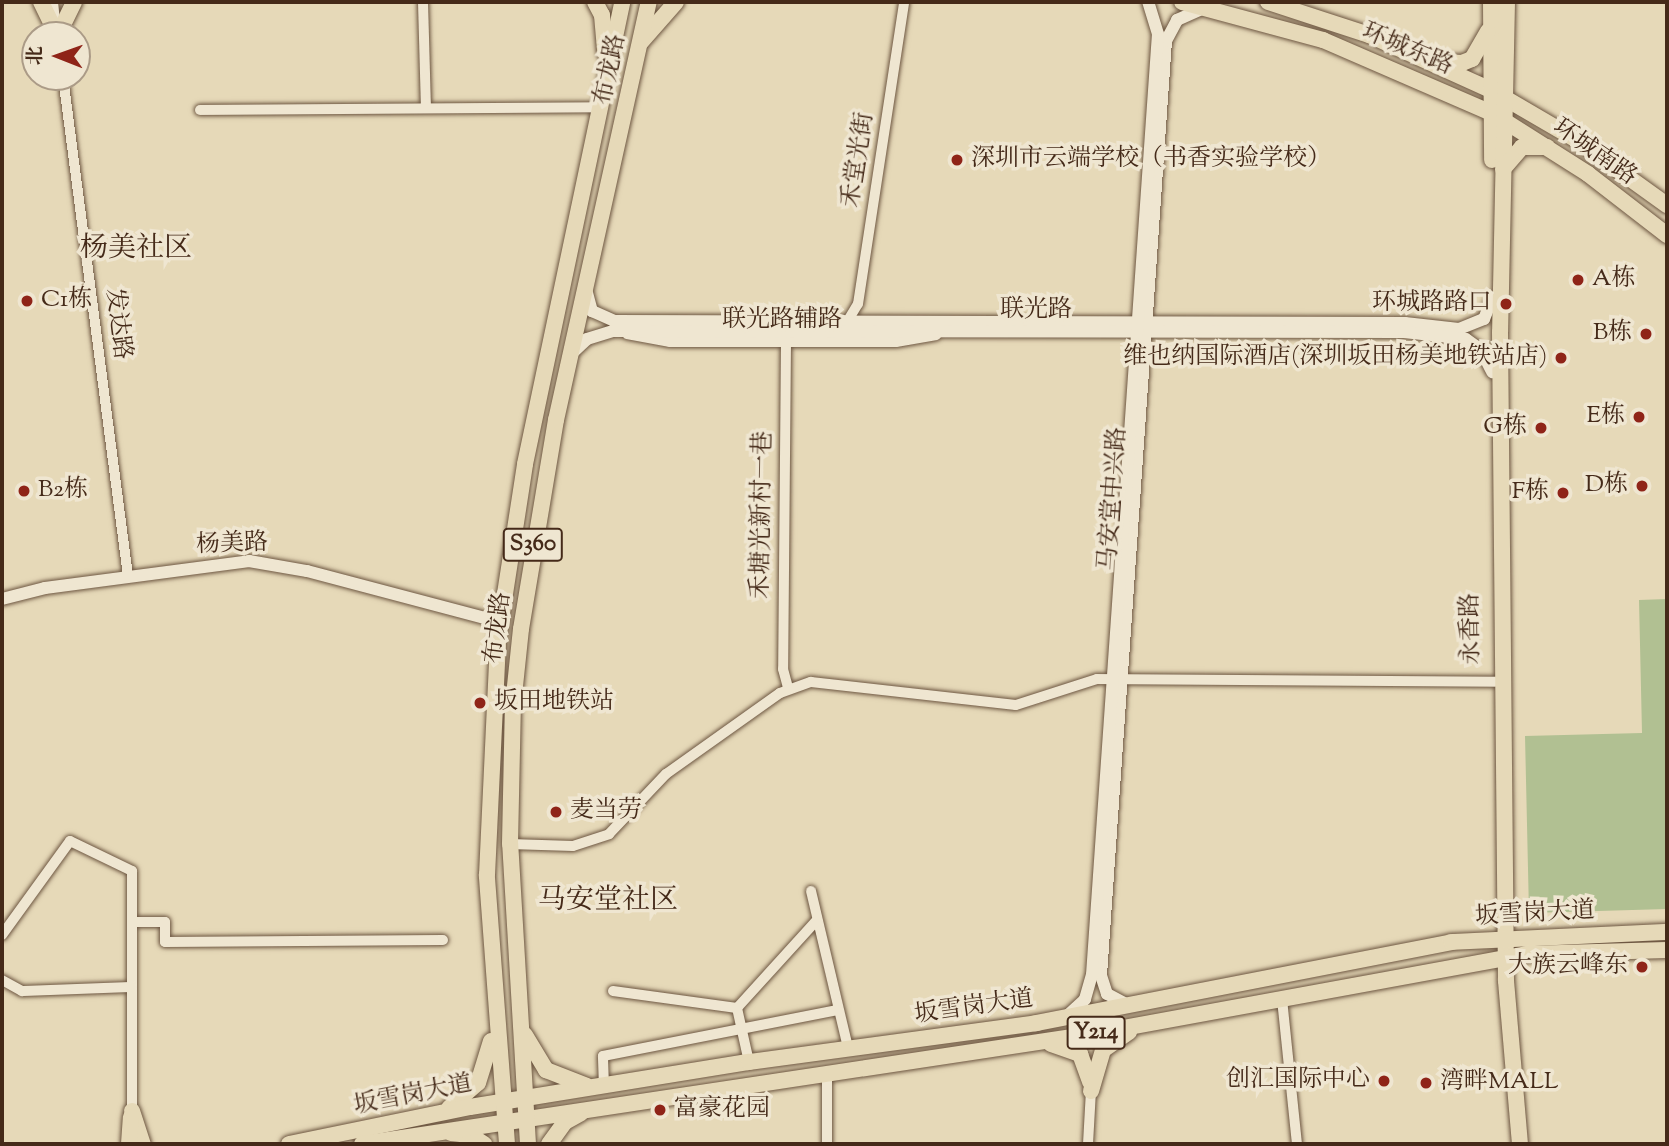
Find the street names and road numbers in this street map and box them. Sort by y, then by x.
street label: 环城东路 [1357,18,1457,82]
street label: 布龙路 [589,32,633,108]
street label: 禾堂光街 [837,110,881,210]
street label: 环城南路 [1546,114,1642,192]
street label: 发达路 [98,287,136,361]
street label: 联光路 [1000,297,1072,325]
street label: 联光路辅路 [722,307,842,335]
street label: 马安堂中兴路 [1095,426,1133,572]
street label: 禾塘光新村一巷 [747,431,779,599]
road number: S360 [502,526,564,565]
street label: 杨美路 [196,529,268,561]
street label: 布龙路 [480,591,518,665]
street label: 永香路 [1457,593,1487,665]
street label: 坂雪岗大道 [1474,897,1596,933]
street label: 坂雪岗大道 [913,985,1035,1031]
road number: Y214 [1066,1014,1126,1052]
street label: 坂雪岗大道 [351,1070,475,1122]

